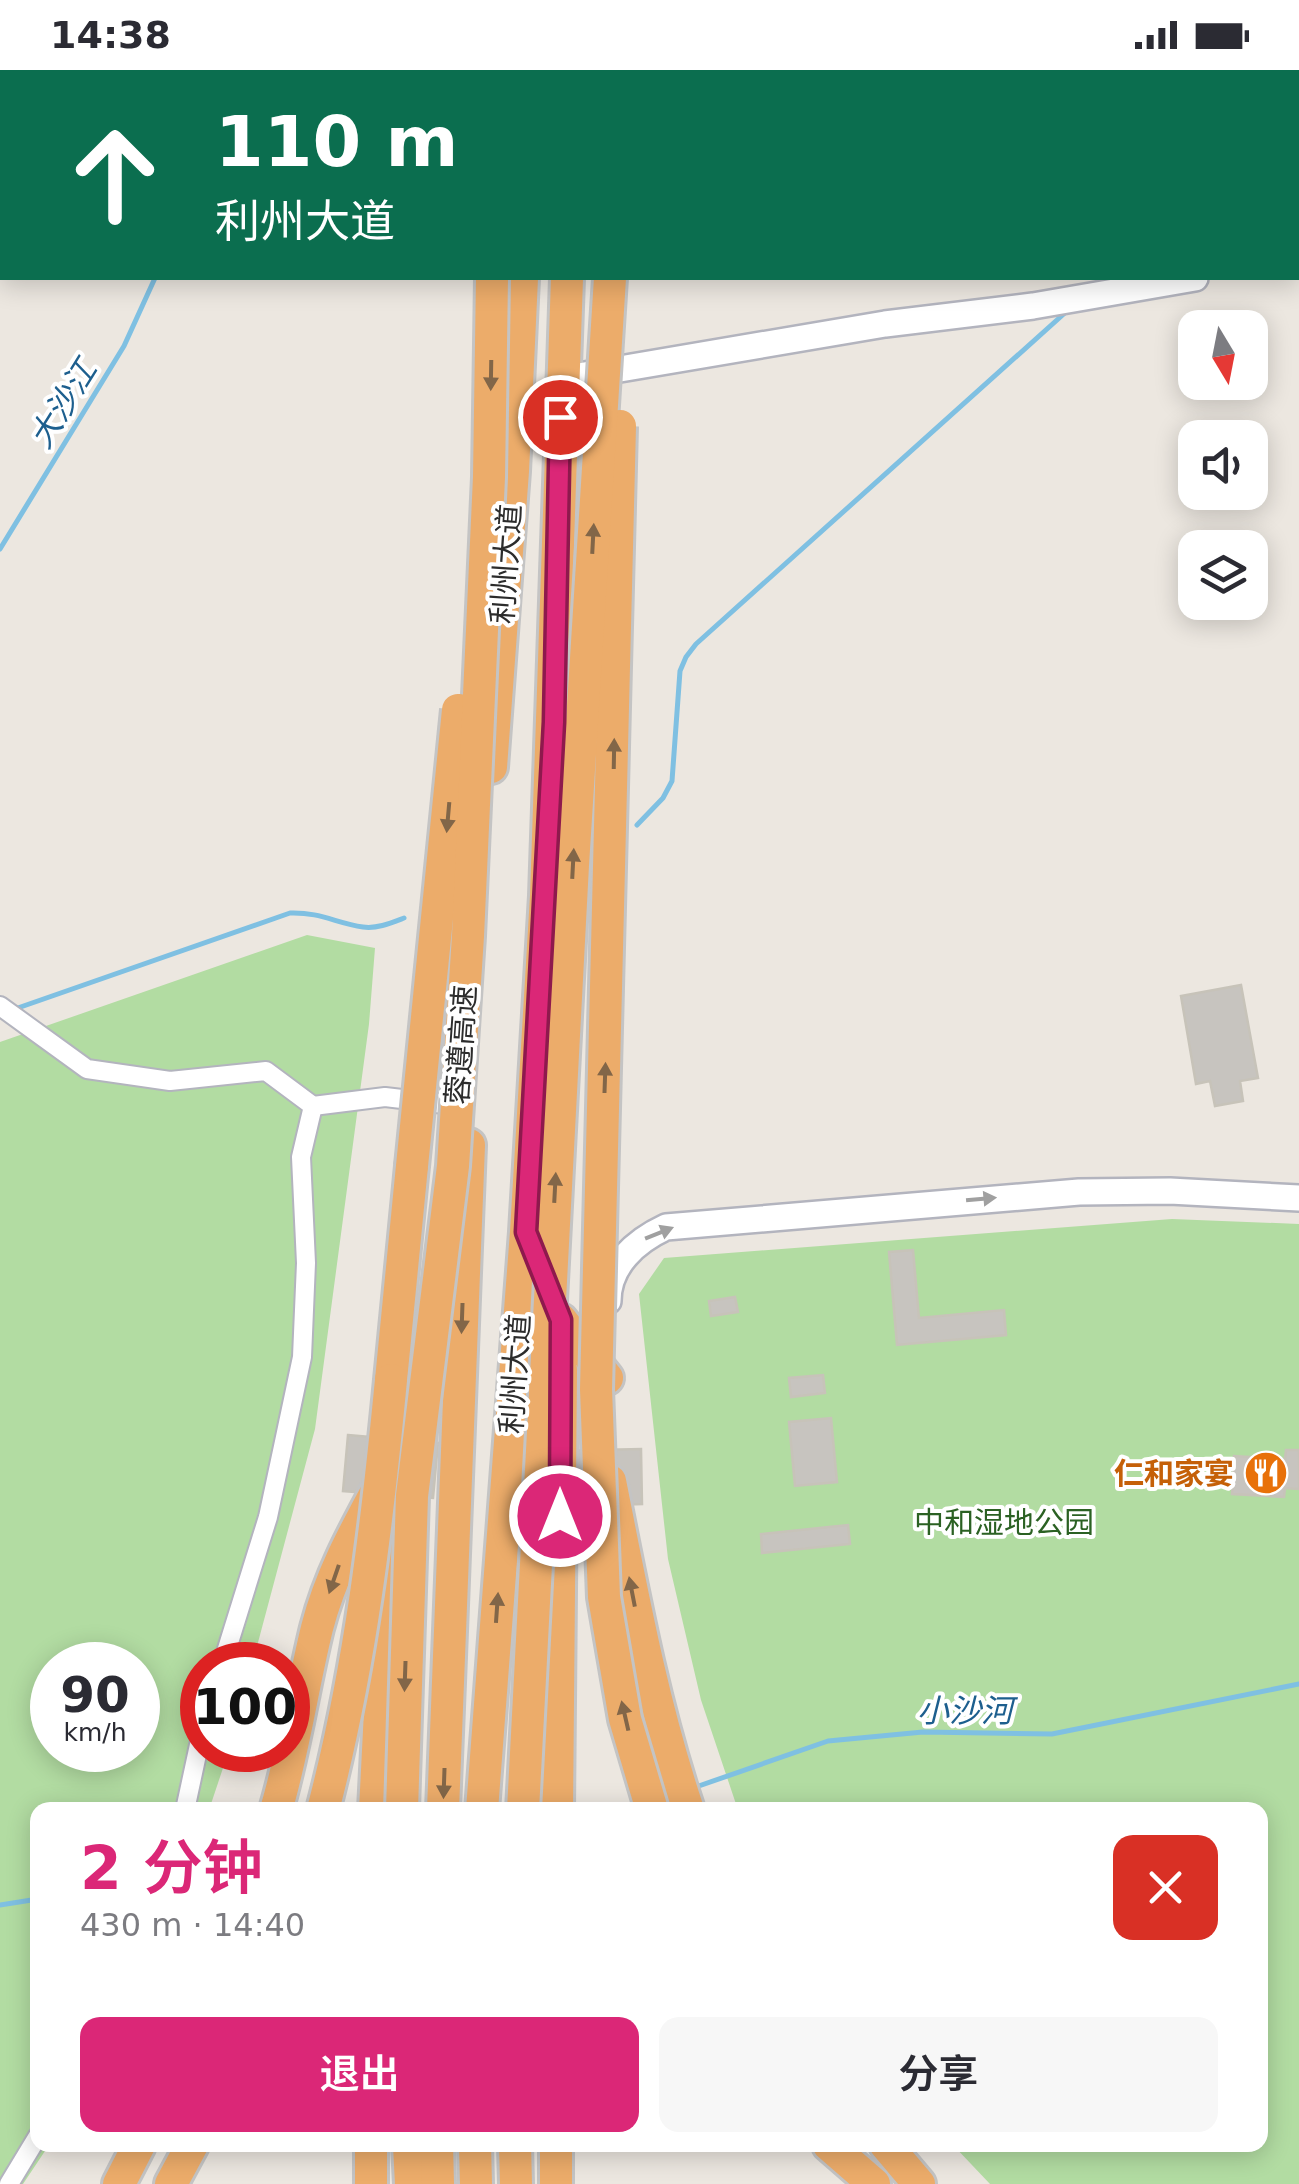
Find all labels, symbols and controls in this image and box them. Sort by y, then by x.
text: 14:38 [50,13,171,57]
text: 110 m [215,101,458,183]
icon: ahead [50,110,180,240]
text: 利州大道 [215,195,395,248]
north arrow [1178,310,1268,400]
map controls [1178,310,1268,620]
water label: 大沙江 [21,351,106,455]
one-way arrow [482,359,498,391]
pin [518,375,603,460]
icon: arrive [533,390,588,445]
button: sound [1178,420,1268,510]
street label: 利州大道 [484,503,528,625]
one-way arrow [585,523,601,555]
button: layers [1178,530,1268,620]
one-way arrow [606,737,622,769]
one-way arrow [439,802,455,834]
one-way arrow [565,847,581,879]
street label: 蓉遵高速 [439,984,483,1106]
one-way arrow [597,1062,613,1094]
one-way arrow [547,1172,563,1204]
one-way arrow [966,1190,998,1206]
one-way arrow [644,1224,674,1240]
one-way arrow [454,1303,470,1335]
street label: 利州大道 [493,1313,537,1435]
restaurant icon: 仁和家宴 [1243,1450,1289,1496]
place label: 仁和家宴 [1114,1456,1234,1491]
position arrow [508,1464,612,1568]
park label: 中和湿地公园 [914,1505,1094,1540]
one-way arrow [325,1564,340,1594]
one-way arrow [624,1576,639,1607]
one-way arrow [490,1592,506,1624]
speed limit sign: 100 [180,1642,310,1772]
one-way arrow [397,1661,413,1693]
text: 90 [60,1666,130,1724]
water label: 小沙河 [917,1692,1019,1730]
one-way arrow [617,1700,633,1731]
text: km/h [63,1718,127,1747]
one-way arrow [436,1767,452,1799]
text: 2 分钟 [80,1833,263,1903]
button: close [1113,1835,1218,1940]
text: 430 m · 14:40 [80,1906,305,1944]
button: 退出 [80,2017,639,2132]
button: 分享 [659,2017,1218,2132]

